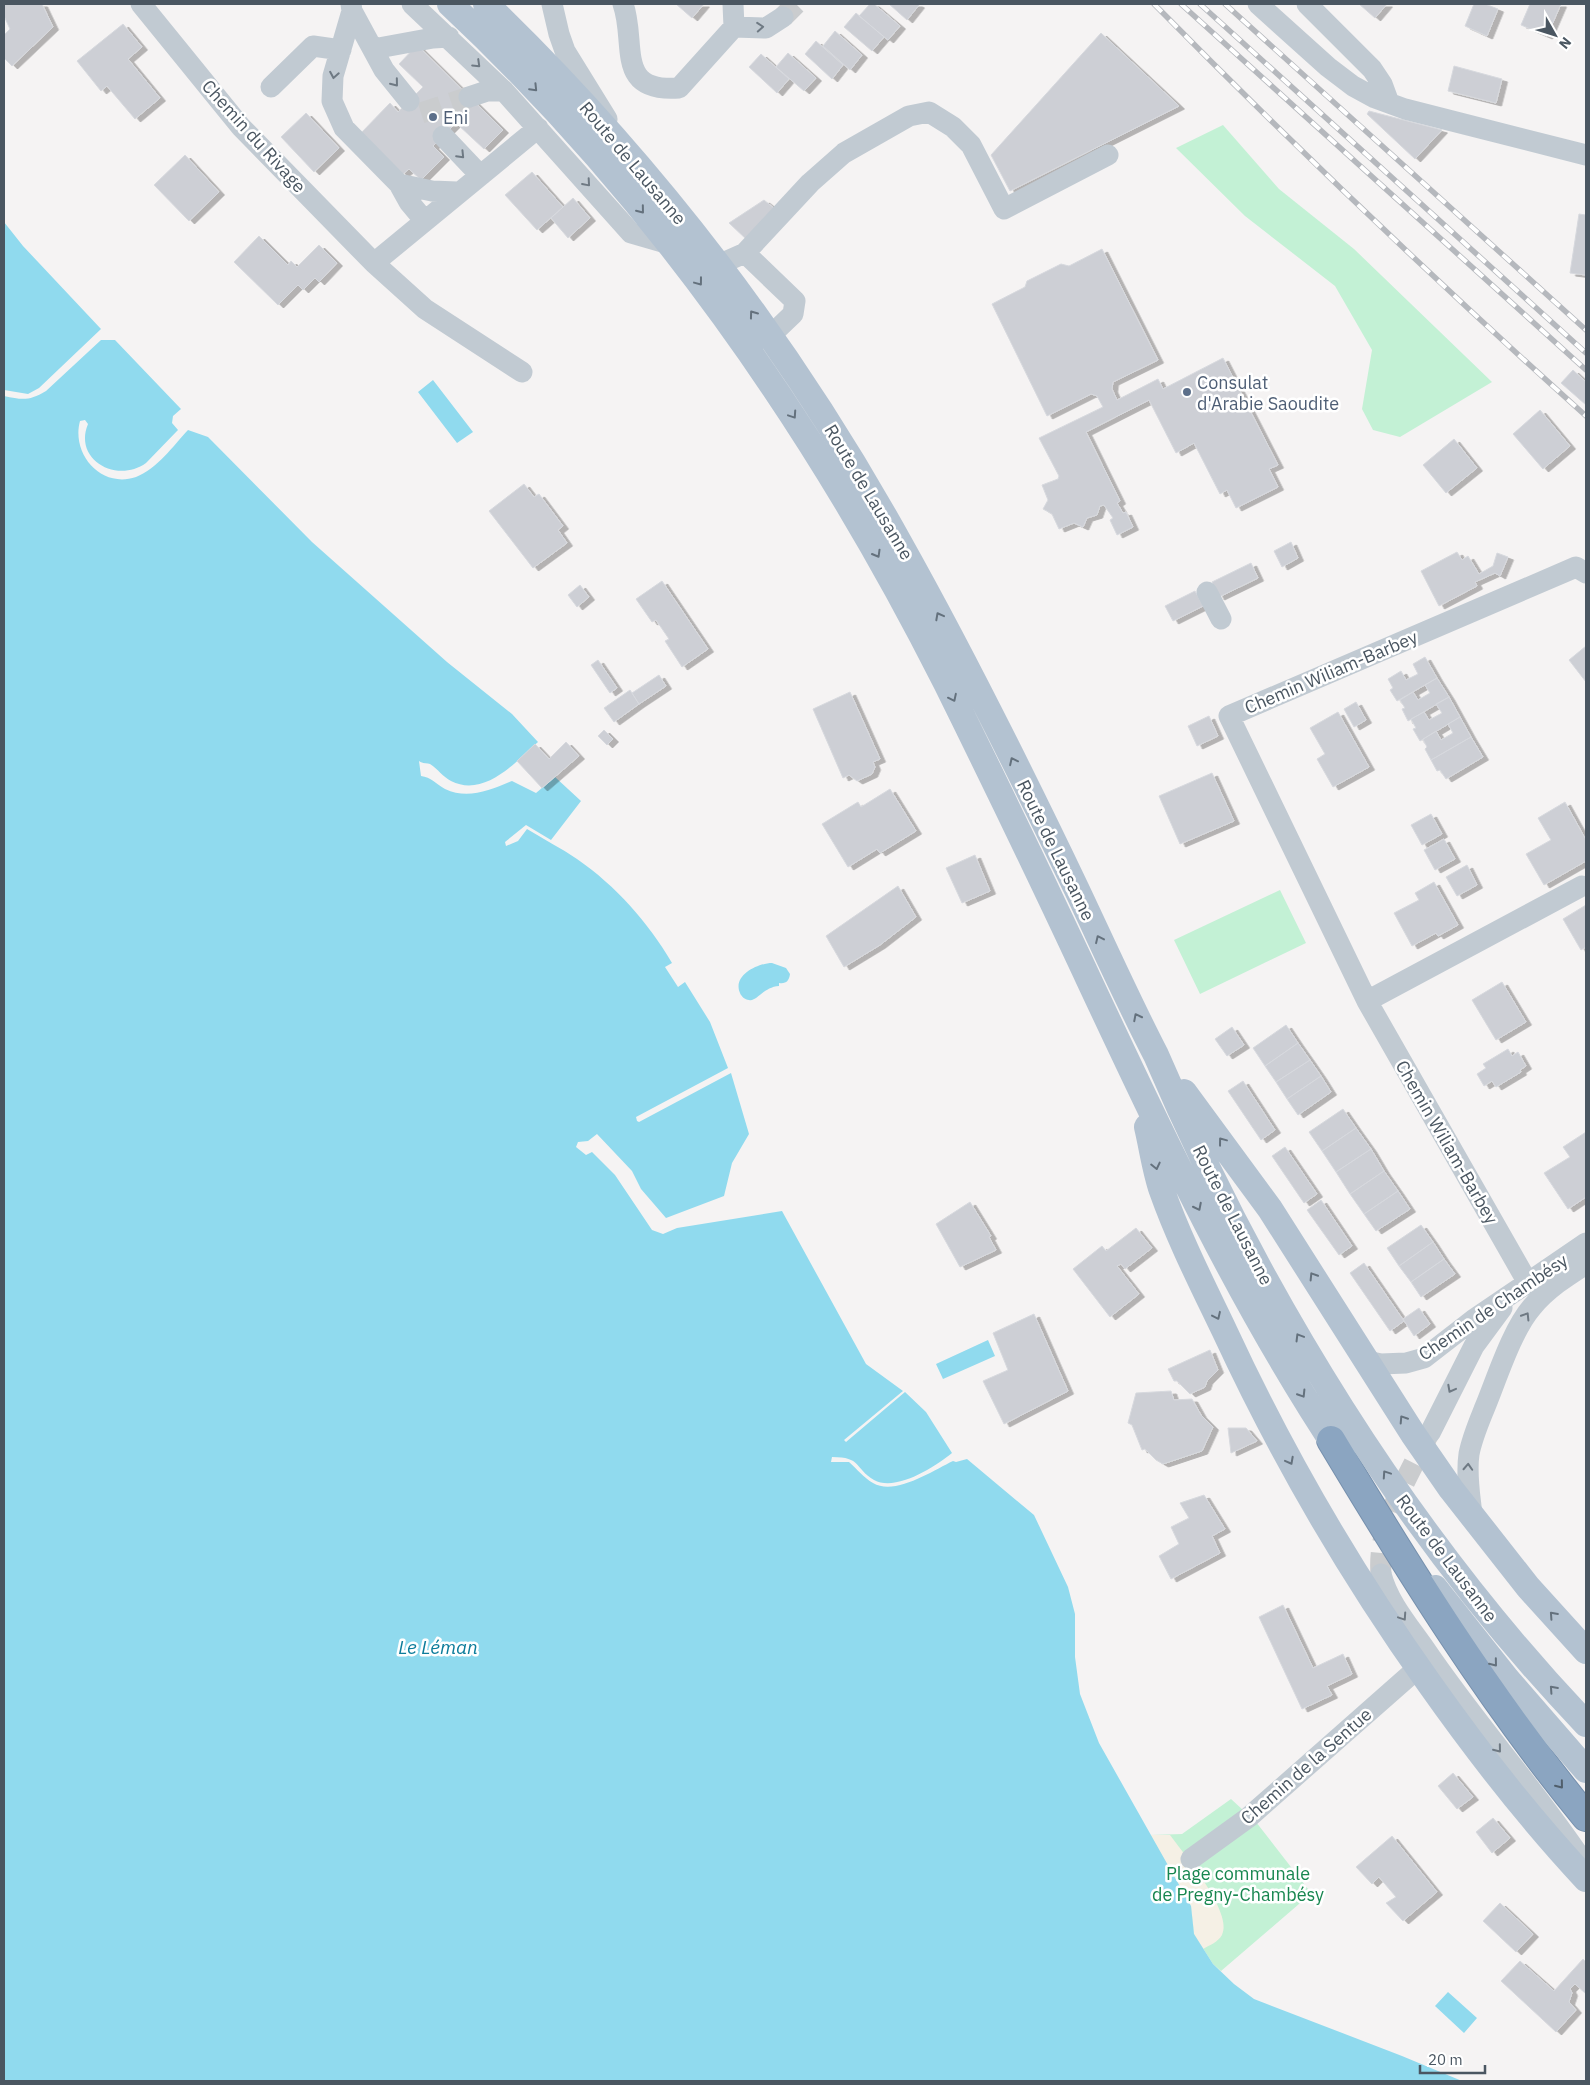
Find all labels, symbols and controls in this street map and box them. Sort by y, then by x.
north arrow [1530,10,1580,60]
one-way arrow [757,21,765,32]
text: N [1555,34,1575,53]
one-way arrow [471,58,480,67]
one-way arrow [330,71,340,79]
street label: Chemin du Rivage [197,75,311,197]
one-way arrow [389,77,397,86]
one-way arrow [528,82,537,91]
street label: Route de Lausanne [575,97,691,229]
place label: Eni [443,106,468,129]
marker: Eni [427,111,439,123]
one-way arrow [455,150,464,159]
one-way arrow [581,178,590,187]
one-way arrow [636,204,645,213]
one-way arrow [693,277,702,286]
one-way arrow [751,311,759,320]
place label: Consulat d'Arabie Saoudite [1197,371,1339,415]
marker: Consulat d'Arabie Saoudite [1181,386,1193,398]
one-way arrow [787,409,796,419]
street label: Route de Lausanne [819,420,919,564]
one-way arrow [870,549,880,558]
one-way arrow [936,612,946,621]
street label: Chemin Wiliam-Barbey [1241,625,1421,719]
one-way arrow [947,693,957,702]
one-way arrow [1009,757,1019,766]
street label: Route de Lausanne [1012,776,1100,924]
one-way arrow [1095,935,1106,944]
one-way arrow [1133,1013,1143,1022]
street label: Chemin Wiliam-Barbey [1391,1056,1503,1228]
one-way arrow [1219,1138,1227,1147]
street label: Route de Lausanne [1188,1141,1278,1289]
one-way arrow [1150,1162,1161,1171]
one-way arrow [1192,1201,1202,1210]
street label: Chemin de Chambésy [1414,1249,1572,1365]
one-way arrow [1310,1272,1319,1281]
one-way arrow [1211,1311,1222,1320]
one-way arrow [1520,1312,1529,1322]
one-way arrow [1296,1333,1306,1342]
one-way arrow [1447,1384,1457,1393]
one-way arrow [1296,1389,1306,1398]
one-way arrow [1400,1415,1410,1424]
one-way arrow [1284,1456,1294,1465]
one-way arrow [1463,1463,1474,1471]
one-way arrow [1383,1471,1392,1480]
street label: Route de Lausanne [1391,1490,1503,1627]
one-way arrow [1397,1611,1406,1621]
one-way arrow [1550,1611,1559,1620]
water label: Le Léman [398,1635,478,1659]
one-way arrow [1488,1657,1497,1666]
one-way arrow [1550,1685,1559,1694]
street label: Chemin de la Sentue [1236,1703,1376,1829]
one-way arrow [1492,1743,1500,1752]
one-way arrow [1554,1779,1562,1788]
park label: Plage communale de Pregny-Chambésy [1152,1862,1324,1906]
scale bar [1420,2042,1485,2074]
text: 20 m [1428,2050,1463,2069]

